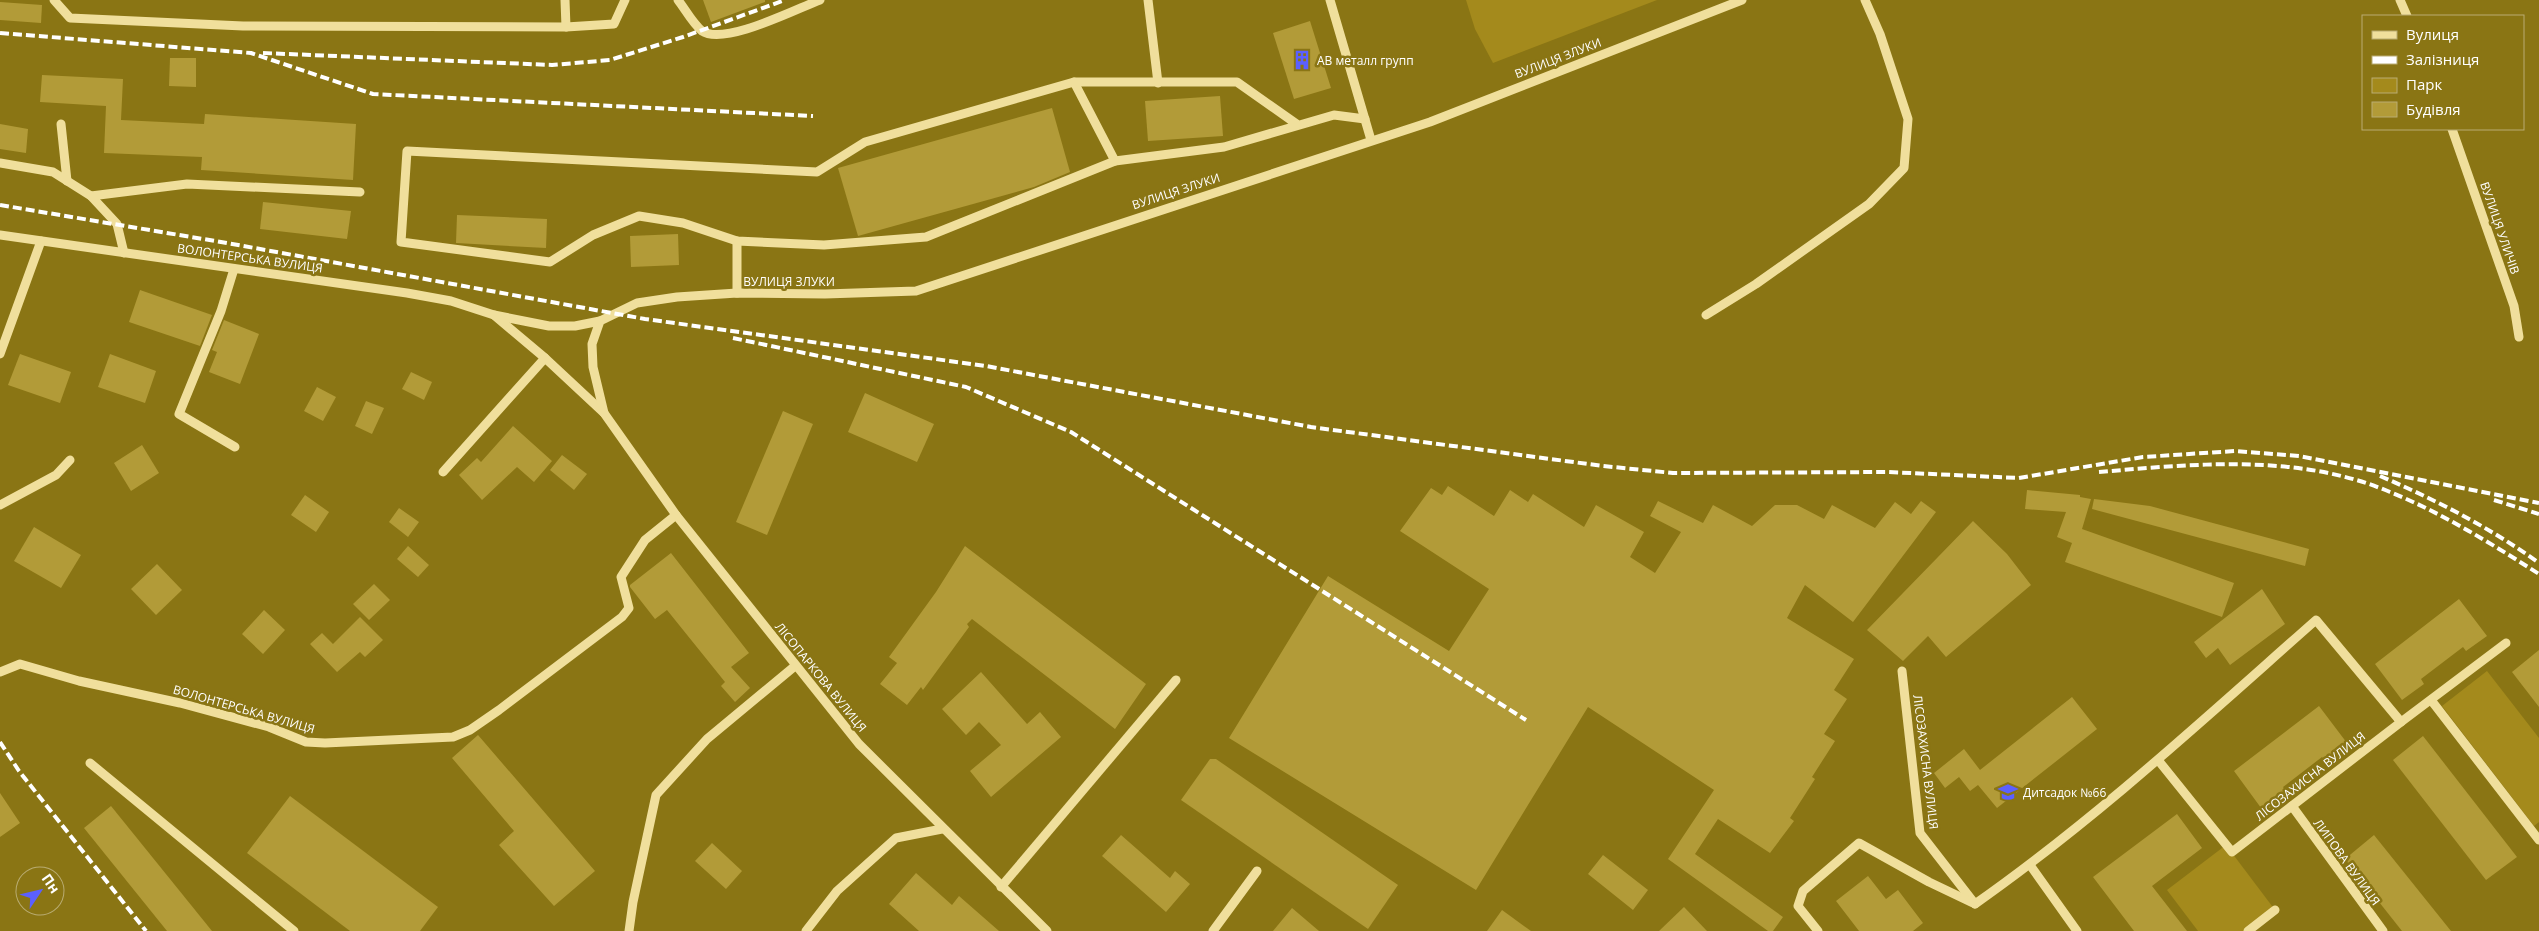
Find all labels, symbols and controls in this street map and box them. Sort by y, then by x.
legend [2362,15,2524,130]
text: Вулиця [2406,24,2459,44]
street label: ВУЛИЦЯ ЗЛУКИ [1512,34,1604,82]
building icon: АВ металл групп [1291,49,1313,71]
text: Залізниця [2406,49,2479,69]
place label: АВ металл групп [1317,52,1414,69]
text: Парк [2406,74,2442,94]
text: Будівля [2406,99,2461,119]
street label: ВУЛИЦЯ ЗЛУКИ [1130,169,1222,213]
street label: ВУЛИЦЯ УЛИЧІВ [2476,180,2524,277]
street label: ВОЛОНТЕРСЬКА ВУЛИЦЯ [176,239,324,277]
street label: ВУЛИЦЯ ЗЛУКИ [743,273,835,290]
street label: ЛІСОПАРКОВА ВУЛИЦЯ [771,619,871,735]
street label: ВОЛОНТЕРСЬКА ВУЛИЦЯ [171,681,317,737]
street label: ЛІСОЗАХИСНА ВУЛИЦЯ [1909,694,1943,830]
street label: ЛІСОЗАХИСНА ВУЛИЦЯ [2251,728,2369,824]
school or university icon: Дитсадок №66 [1997,781,2019,803]
place label: Дитсадок №66 [2023,784,2106,801]
street label: ЛИПОВА ВУЛИЦЯ [2310,815,2384,909]
north arrow [15,866,65,916]
text: Пн [38,870,64,897]

